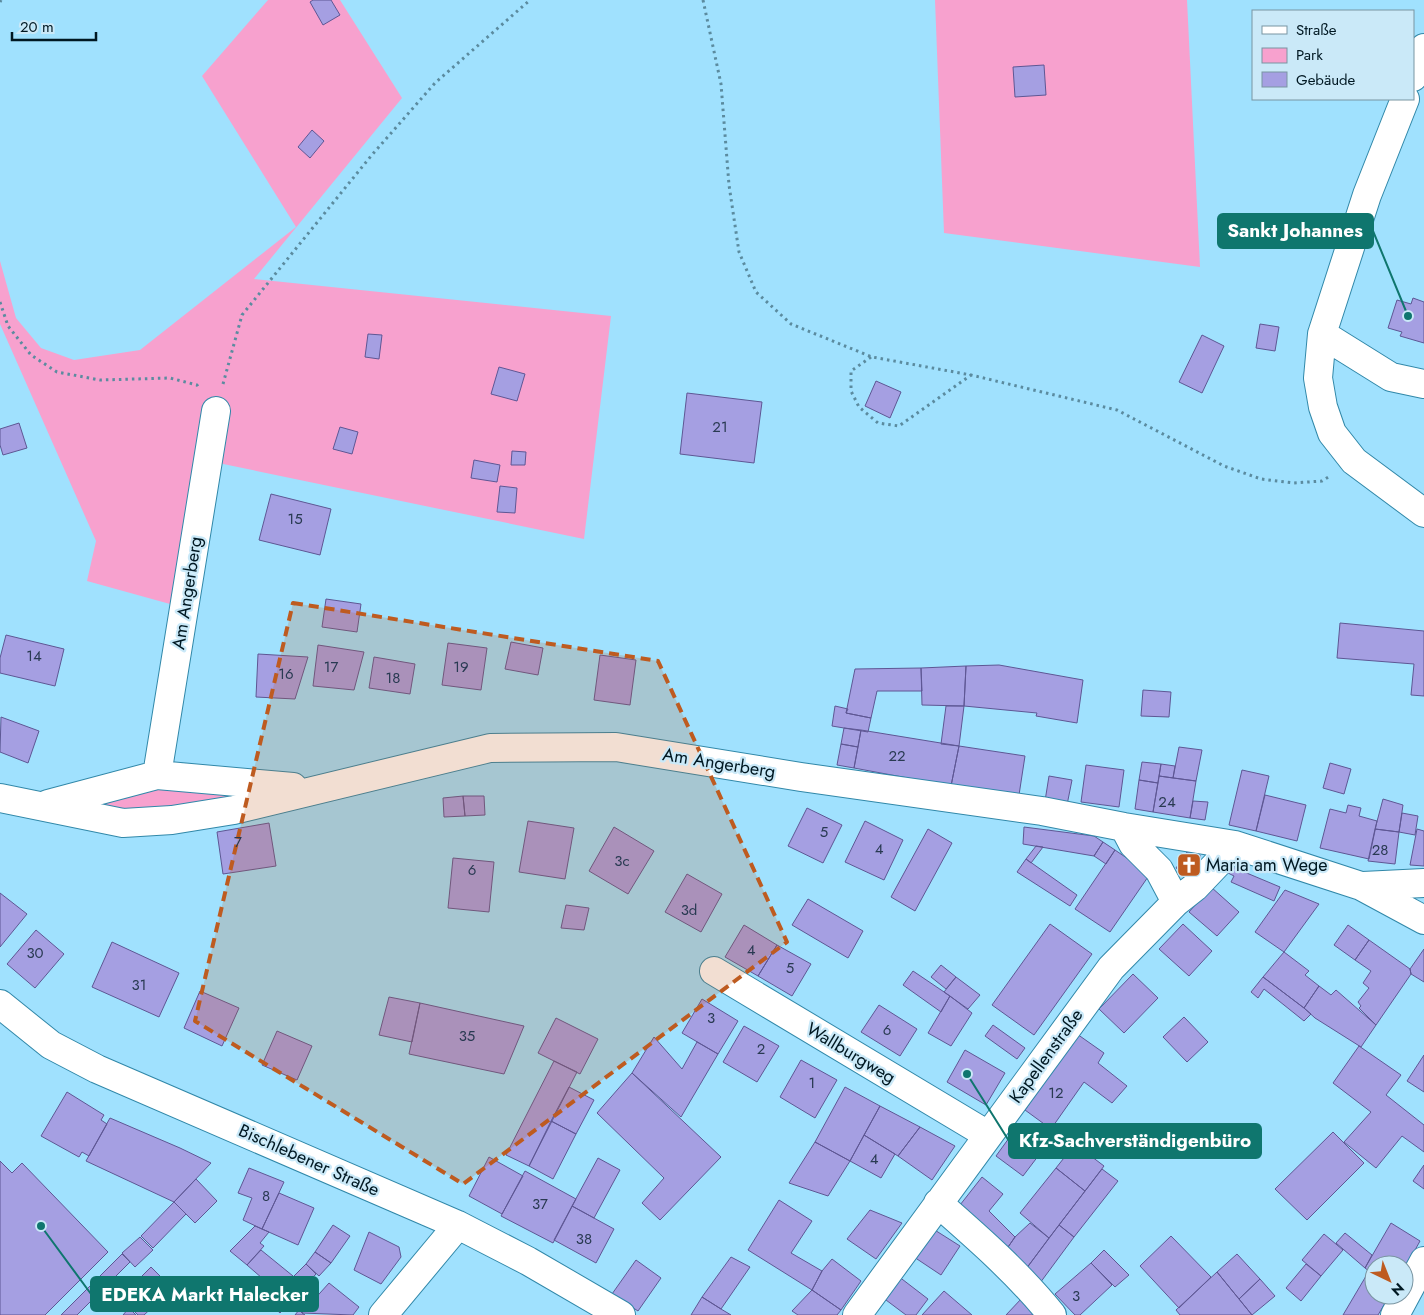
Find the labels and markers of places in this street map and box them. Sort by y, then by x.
callout: Sankt Johannes [1218,214,1373,248]
church icon: Maria am Wege [1176,852,1202,878]
place label: Maria am Wege [1206,852,1327,878]
callout: Kfz-Sachverständigenbüro [1009,1124,1261,1158]
callout: EDEKA Markt Halecker [91,1277,318,1311]

